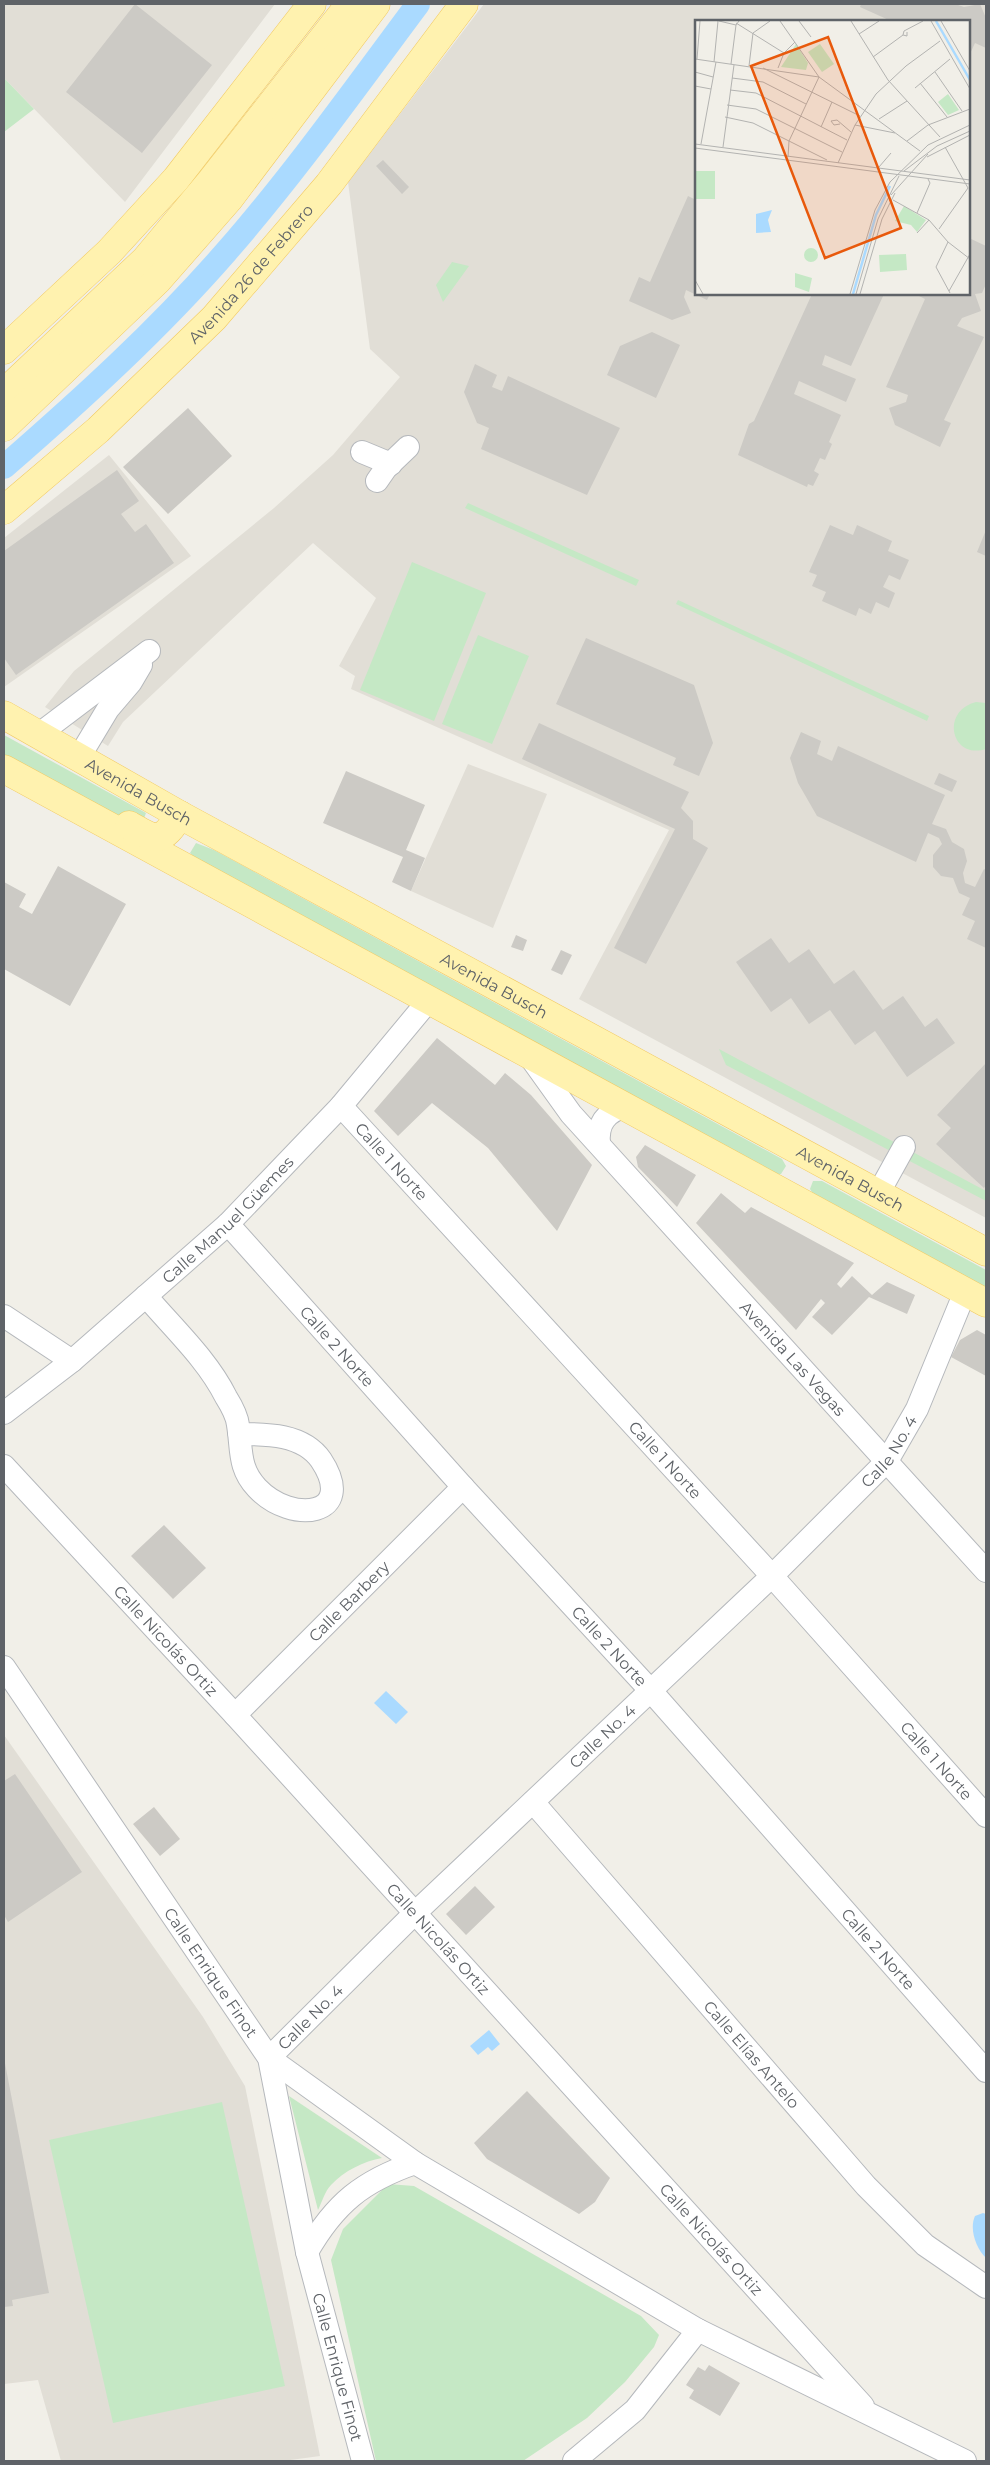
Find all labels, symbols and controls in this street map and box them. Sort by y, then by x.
inset map [695,20,970,295]
street label: Avenida 26 de Febrero [184,200,317,347]
street label: Avenida Busch [82,754,195,829]
street label: Avenida Busch [437,949,551,1022]
street label: Calle 1 Norte [351,1118,432,1204]
street label: Avenida Busch [793,1142,907,1215]
street label: Calle Manuel Güemes [158,1152,297,1287]
street label: Avenida Las Vegas [736,1297,850,1420]
street label: Calle 2 Norte [296,1302,378,1391]
street label: Calle No. 4 [857,1412,921,1491]
street label: Calle 1 Norte [625,1417,706,1503]
street label: Calle Barbery [304,1557,393,1646]
street label: Calle Nicolás Ortiz [110,1581,222,1700]
street label: Calle 2 Norte [568,1602,651,1690]
street label: Calle No. 4 [565,1700,640,1772]
street label: Calle 1 Norte [897,1717,977,1804]
street label: Calle Nicolás Ortiz [383,1879,494,1999]
street label: Calle Enrique Finot [160,1904,262,2041]
street label: Calle 2 Norte [838,1904,919,1994]
street label: Calle No. 4 [274,1980,347,2053]
street label: Calle Elías Antelo [700,1997,804,2112]
street label: Calle Nicolás Ortiz [656,2179,767,2299]
street label: Calle Enrique Finot [309,2291,367,2444]

